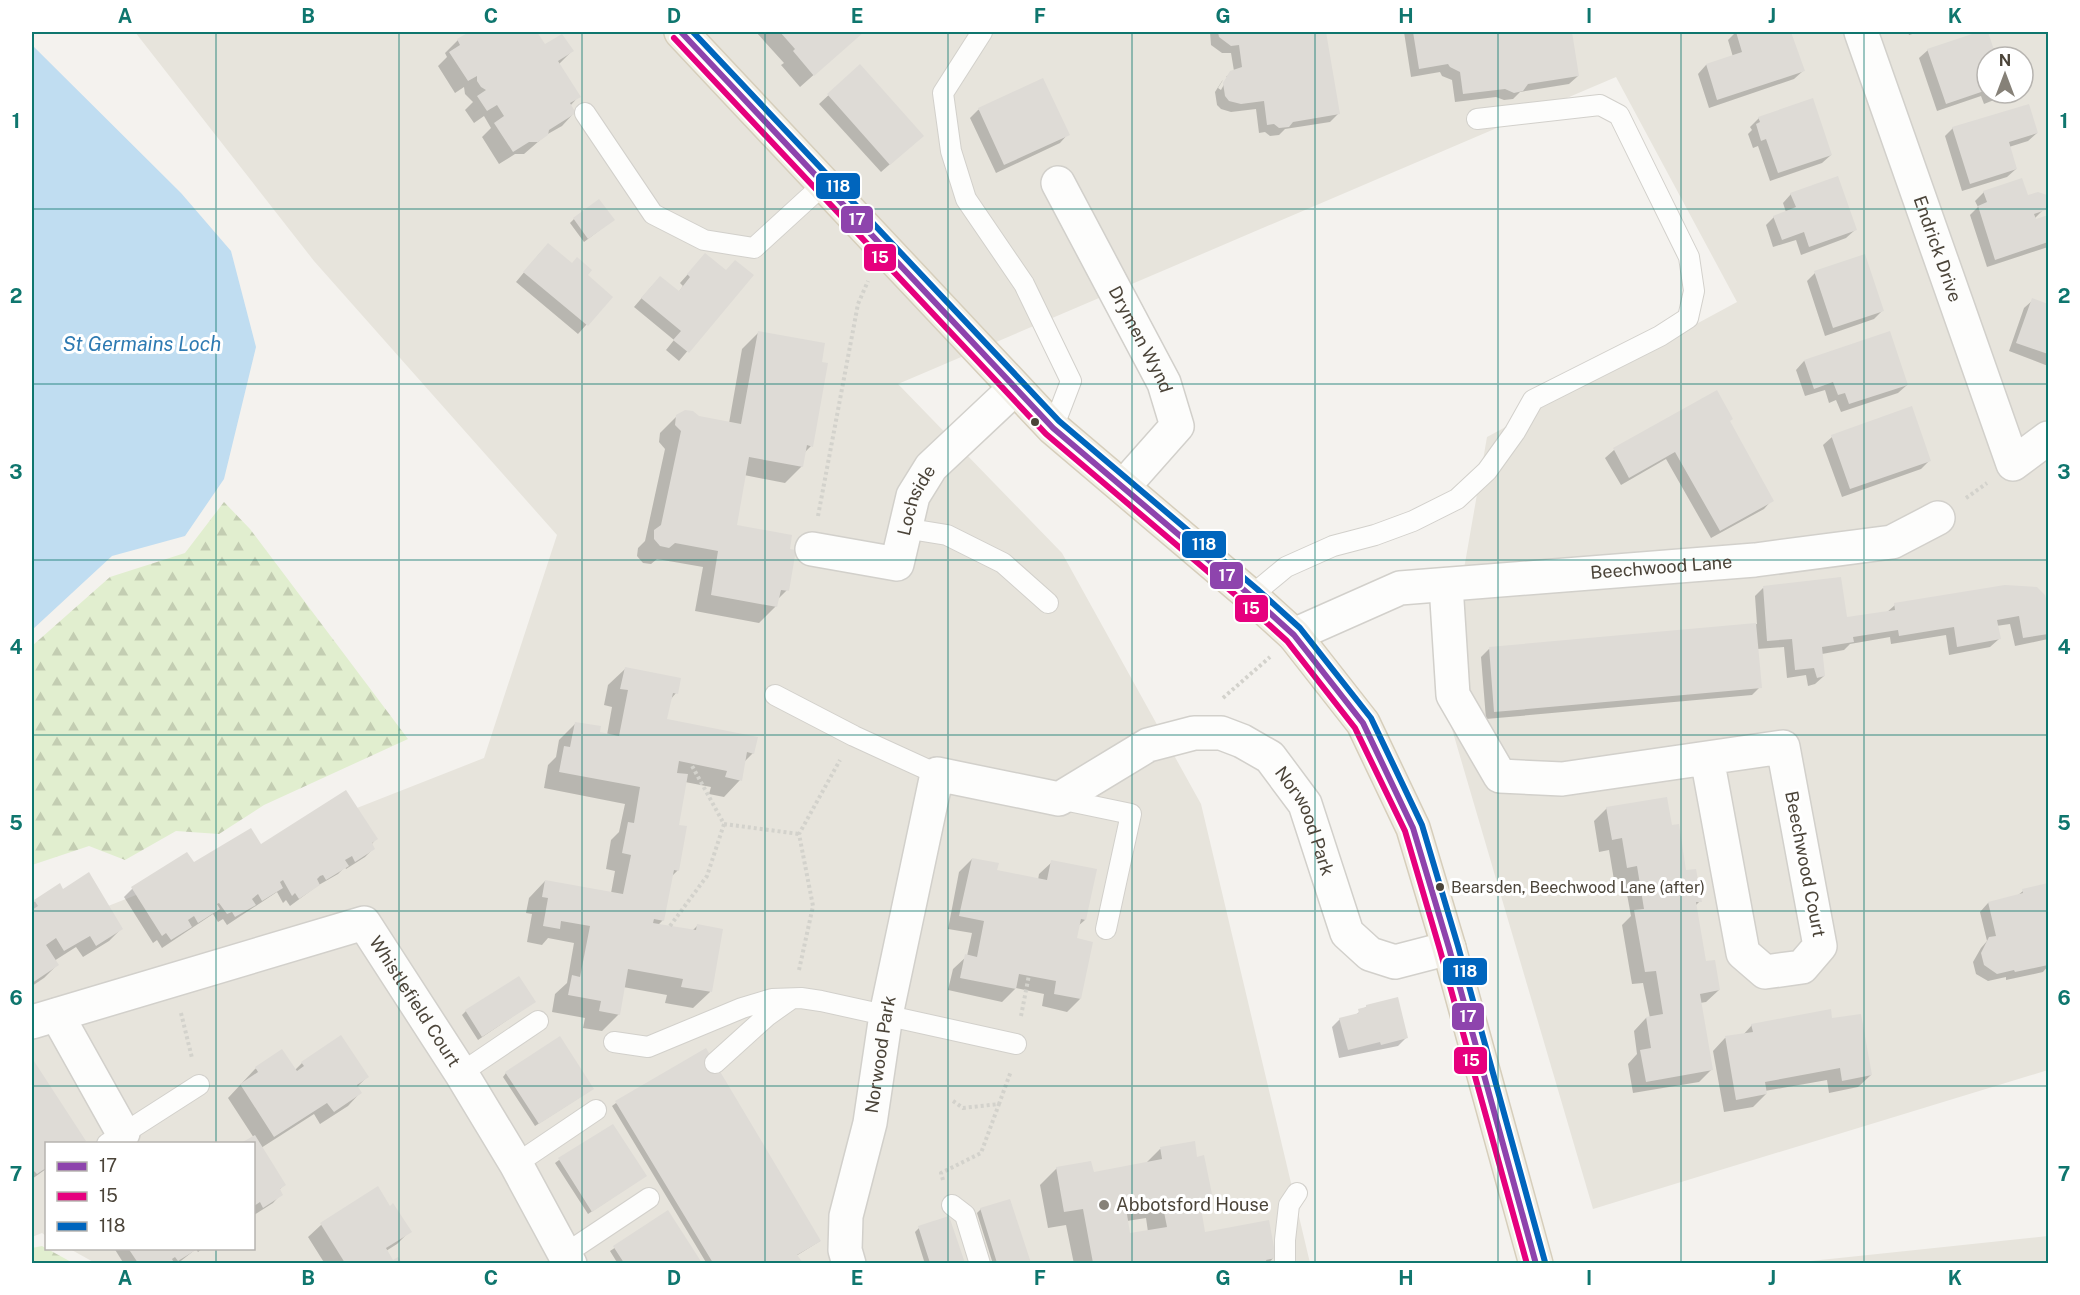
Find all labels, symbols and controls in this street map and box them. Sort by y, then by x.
text: A [118,4,132,28]
text: B [301,4,315,28]
text: C [484,4,498,28]
text: D [667,4,681,28]
text: E [851,4,863,28]
text: F [1034,4,1046,28]
text: G [1215,4,1231,28]
text: H [1398,4,1414,28]
text: I [1586,4,1592,28]
text: J [1768,4,1776,28]
text: K [1948,4,1962,28]
north arrow [1975,45,2035,105]
text: N [1999,51,2011,70]
text: 1 [12,109,20,133]
text: 1 [2060,109,2068,133]
line badge: 118 [815,172,861,200]
text: 118 [826,177,850,196]
street label: Endrick Drive [1909,193,1966,305]
line badge: 17 [840,205,874,234]
text: 17 [849,210,865,229]
line badge: 15 [863,243,897,272]
text: 15 [871,248,889,267]
street label: Drymen Wynd [1105,282,1177,395]
text: 2 [10,284,22,308]
text: 2 [2058,284,2070,308]
water label: St Germains Loch [63,332,221,356]
unlabelled marker [1029,416,1041,428]
text: 3 [9,460,23,484]
text: 3 [2057,460,2071,484]
street label: Lochside [893,461,940,538]
line badge: 118 [1181,530,1227,559]
text: 118 [1192,535,1216,554]
street label: Beechwood Lane [1589,551,1733,583]
line badge: 17 [1209,561,1244,590]
text: 17 [1219,566,1235,585]
line badge: 15 [1234,594,1269,623]
text: 15 [1242,599,1260,618]
text: 4 [9,635,23,659]
text: 4 [2057,635,2071,659]
street label: Norwood Park [1271,762,1339,878]
street label: Beechwood Court [1781,789,1830,939]
text: 5 [9,811,23,835]
text: 5 [2057,811,2071,835]
place label: Bearsden, Beechwood Lane (after) [1451,878,1705,897]
marker: Bearsden, Beechwood Lane (after) [1434,881,1446,893]
street label: Whistlefield Court [365,932,465,1071]
line badge: 118 [1442,957,1488,986]
text: 118 [1453,962,1477,981]
text: 6 [9,986,23,1010]
text: 6 [2057,986,2071,1010]
street label: Norwood Park [861,994,900,1115]
line badge: 17 [1451,1002,1485,1031]
text: 17 [1460,1007,1476,1026]
line badge: 15 [1453,1046,1488,1075]
text: 15 [1462,1051,1480,1070]
legend [45,1142,255,1250]
text: 17 [99,1155,117,1176]
text: 7 [10,1162,22,1186]
text: 7 [2058,1162,2070,1186]
text: 15 [99,1185,118,1206]
place label: Abbotsford House [1116,1194,1269,1215]
marker: Abbotsford House [1097,1198,1111,1212]
text: 118 [99,1215,125,1236]
text: A [118,1266,132,1290]
text: B [301,1266,315,1290]
text: C [484,1266,498,1290]
text: D [667,1266,681,1290]
text: E [851,1266,863,1290]
text: F [1034,1266,1046,1290]
text: G [1215,1266,1231,1290]
text: H [1398,1266,1414,1290]
text: I [1586,1266,1592,1290]
text: J [1768,1266,1776,1290]
text: K [1948,1266,1962,1290]

